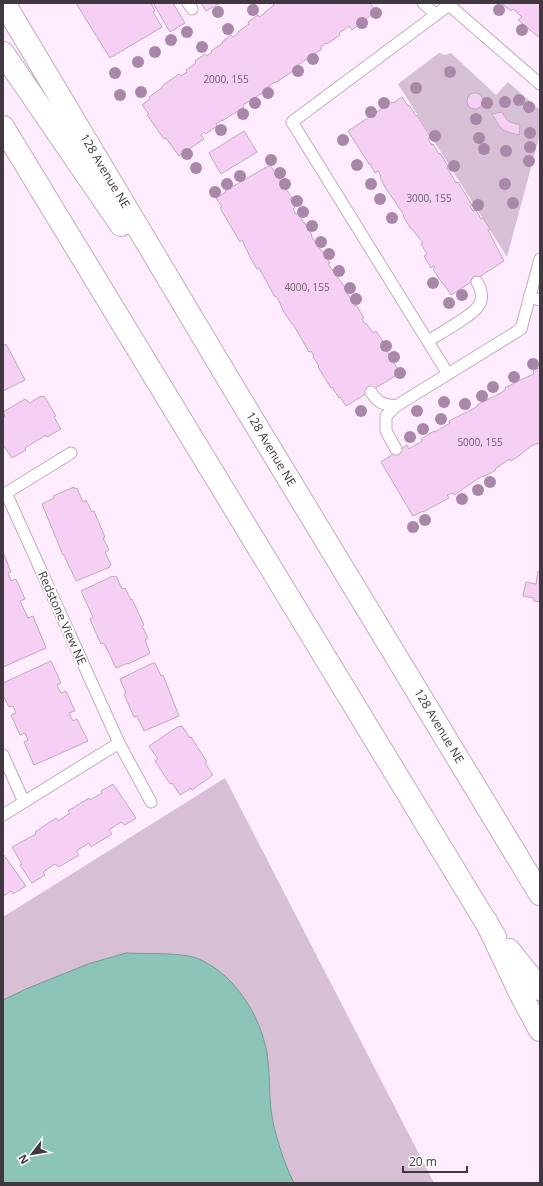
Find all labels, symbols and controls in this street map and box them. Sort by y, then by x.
house number: 2000, 155 [203,72,249,86]
street label: 128 Avenue NE [76,130,134,211]
house number: 3000, 155 [406,191,452,205]
house number: 4000, 155 [284,280,330,294]
street label: 128 Avenue NE [242,408,300,489]
house number: 5000, 155 [457,435,503,449]
street label: Redstone View NE [34,568,91,667]
street label: 128 Avenue NE [410,685,468,766]
north arrow [12,1134,52,1174]
scale bar [403,1148,467,1174]
text: N [14,1152,32,1167]
text: 20 m [409,1153,437,1170]

